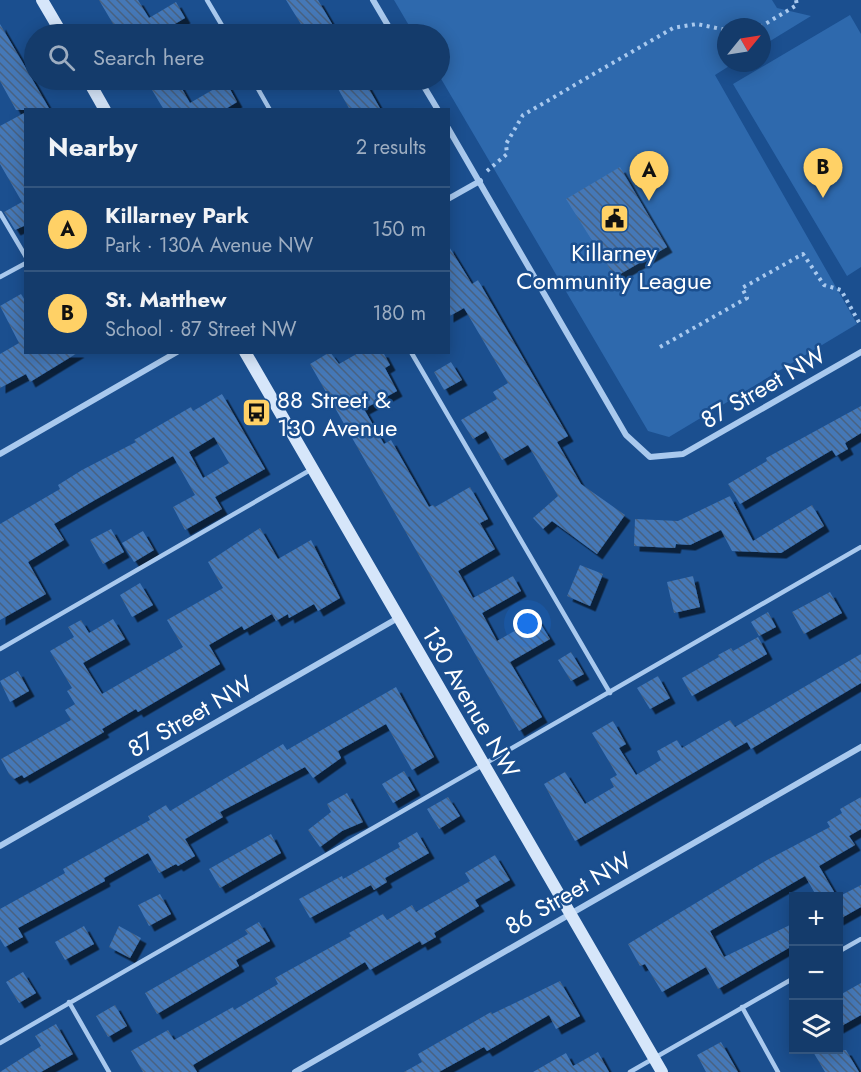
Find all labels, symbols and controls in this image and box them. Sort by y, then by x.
north arrow [717,18,771,72]
search box [24,24,450,90]
icon: search [45,41,78,74]
text: Search here [93,41,204,73]
text: Nearby [48,128,137,166]
text: 2 results [356,133,426,162]
pin: B [804,148,842,198]
pin: A [630,152,668,201]
text: Killarney Park [105,199,249,231]
public building icon: Killarney Community League [598,203,630,235]
text: A [60,215,75,244]
text: 150 m [372,215,426,244]
text: Park · 130A Avenue NW [105,231,313,260]
place label: Killarney Community League [516,235,712,298]
text: St. Matthew [105,283,226,315]
text: B [61,299,74,328]
text: 180 m [372,299,426,328]
text: School · 87 Street NW [105,315,297,344]
street label: 87 Street NW [694,337,832,437]
place label: 88 Street & 130 Avenue [277,382,397,445]
bus stop icon: 88 Street & 130 Avenue [240,397,272,429]
your location [513,609,542,638]
street label: 130 Avenue NW [413,620,529,784]
street label: 87 Street NW [121,666,259,766]
street label: 86 Street NW [498,842,638,943]
map controls [789,892,843,1054]
button: + [789,892,843,946]
button: − [789,946,843,1000]
button: layers [789,1000,843,1054]

